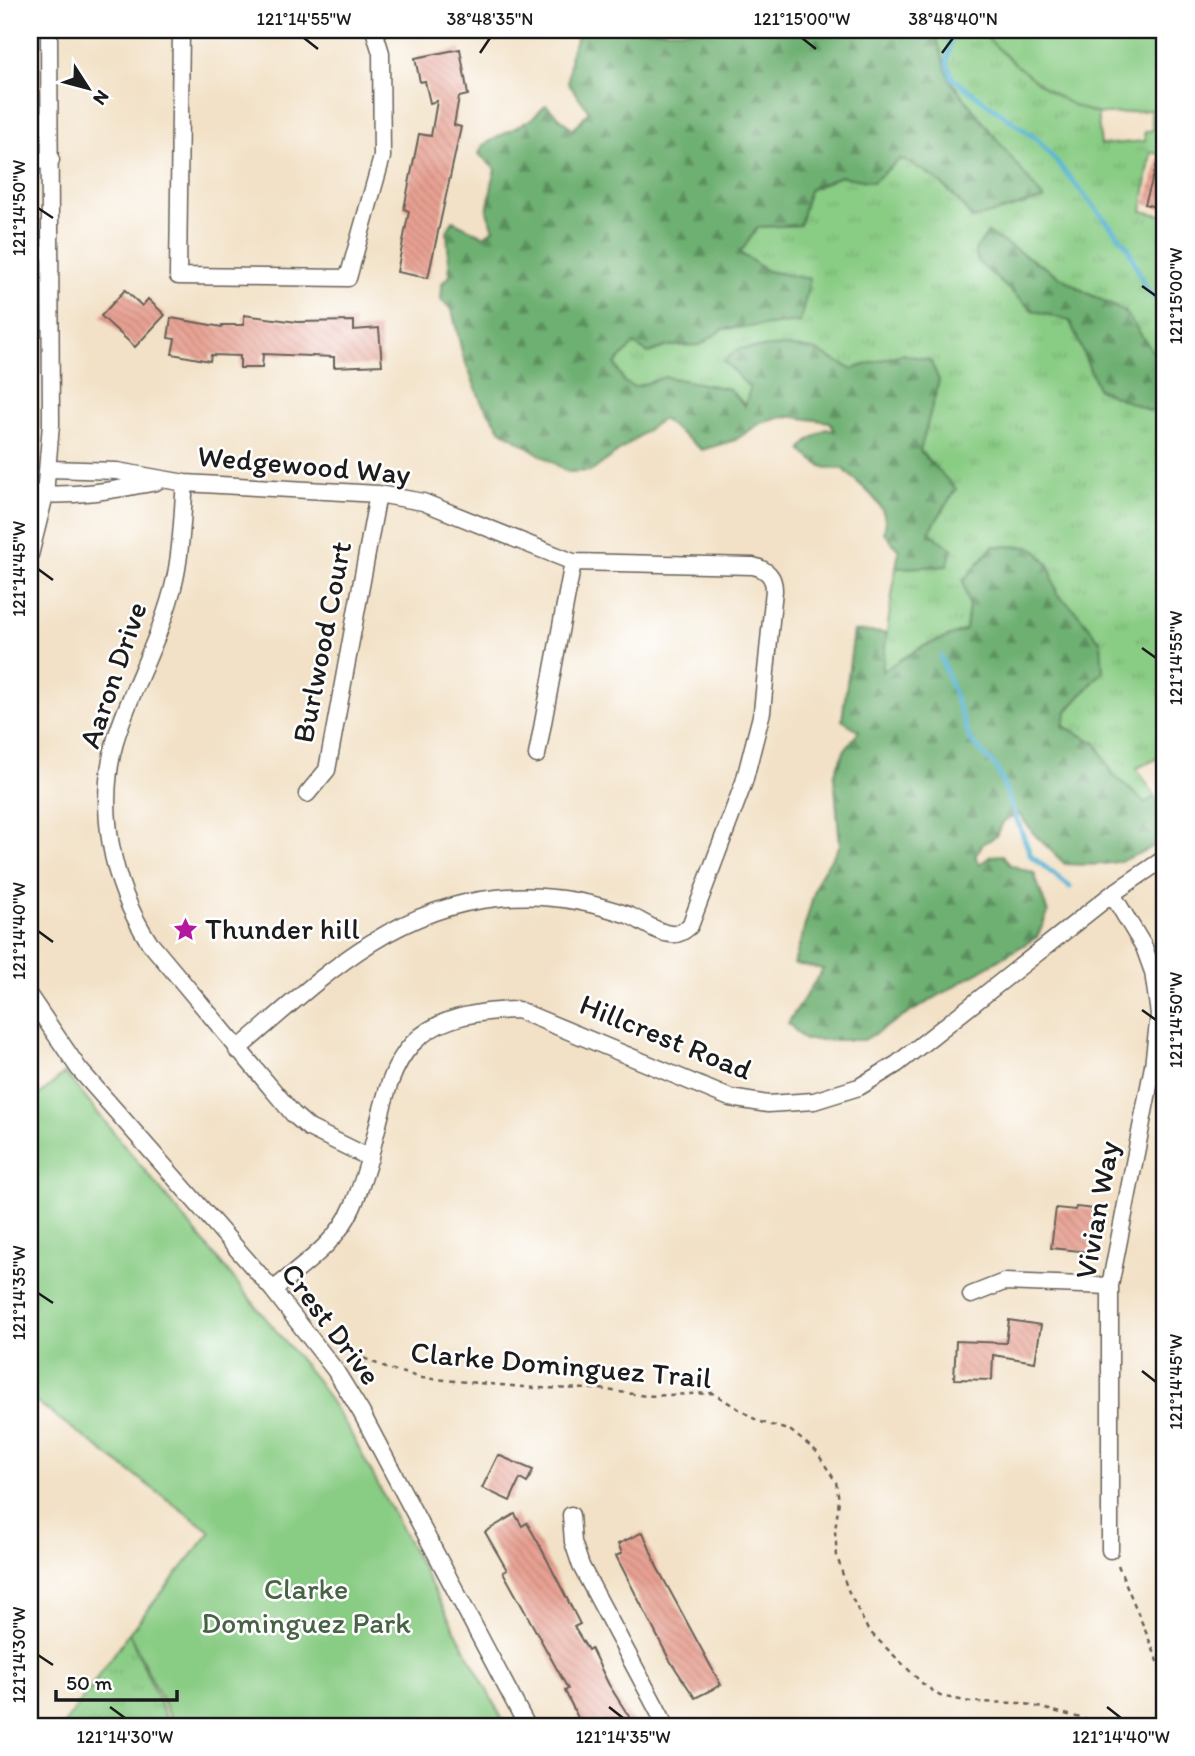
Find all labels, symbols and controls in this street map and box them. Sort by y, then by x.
text: 121°14'55"W [257,8,351,30]
text: 38°48'35"N [447,8,534,30]
text: 121°15'00"W [754,8,850,30]
text: 38°48'40"N [908,8,998,30]
north arrow [52,52,122,122]
text: N [88,86,114,110]
text: 121°14'50"W [8,160,30,256]
text: 121°15'00"W [1165,248,1187,344]
street label: Wedgewood Way [196,437,412,492]
text: 121°14'45"W [8,521,30,617]
street label: Burlwood Court [284,538,359,746]
street label: Aaron Drive [70,597,155,753]
text: 121°14'55"W [1165,611,1187,705]
text: 121°14'40"W [8,882,30,980]
place label: Thunder hill [205,910,360,947]
place icon: Thunder hill [171,915,199,943]
text: 121°14'50"W [1165,972,1187,1068]
street label: Hillcrest Road [575,985,758,1088]
street label: Vivian Way [1066,1138,1127,1282]
text: 121°14'35"W [8,1245,30,1341]
street label: Crest Drive [273,1255,389,1392]
street label: Clarke Dominguez Trail [409,1333,714,1396]
text: 121°14'45"W [1165,1334,1187,1430]
park label: Clarke Dominguez Park [201,1570,411,1641]
text: 121°14'30"W [8,1607,30,1703]
scale bar [56,1658,177,1702]
text: 50 m [66,1670,113,1695]
text: 121°14'30"W [77,1726,173,1748]
text: 121°14'35"W [575,1726,671,1748]
text: 121°14'40"W [1072,1726,1170,1748]

